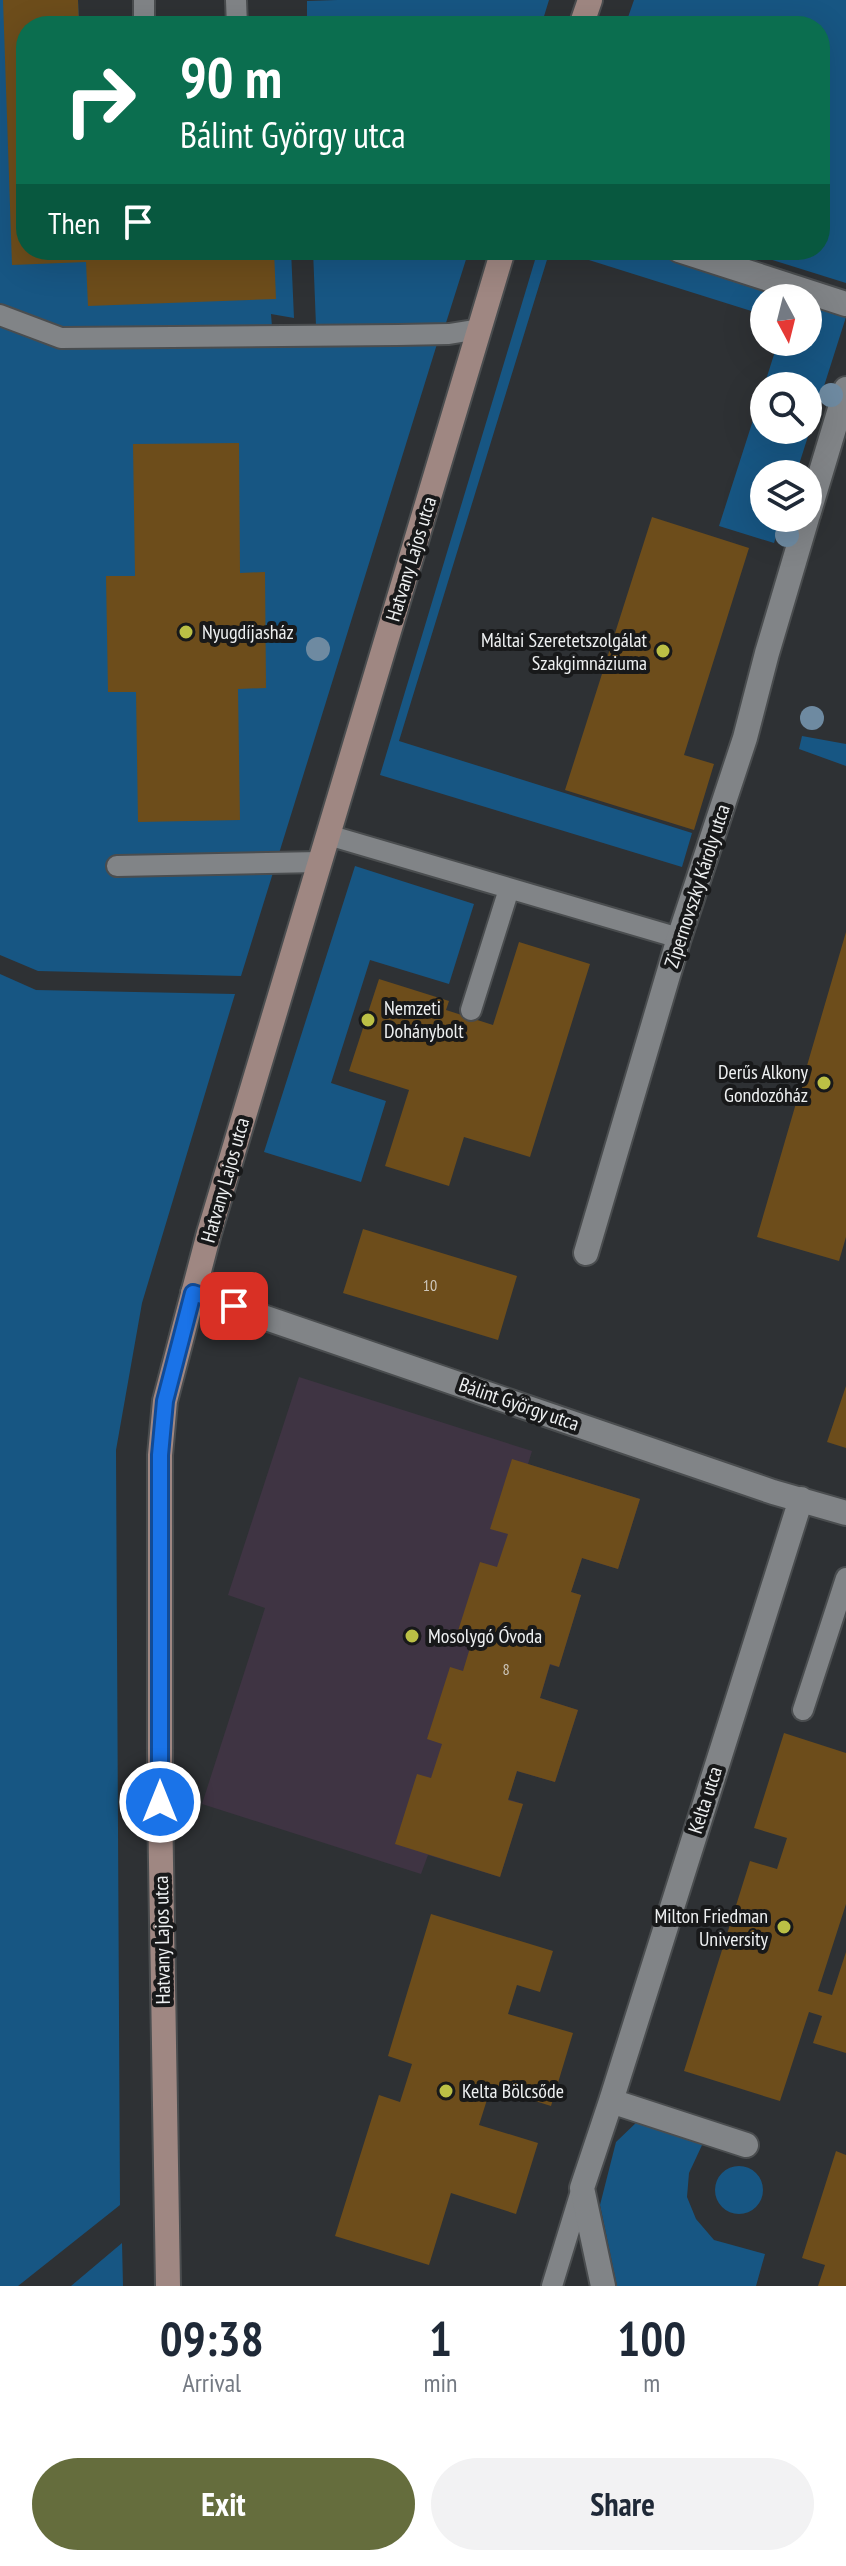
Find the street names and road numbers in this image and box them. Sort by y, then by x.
street label: Hatvany Lajos utca [380,494,442,624]
street label: Zipernovszky Károly utca [658,801,736,971]
street label: Hatvany Lajos utca [195,1114,255,1246]
street label: Bálint György utca [455,1371,583,1437]
street label: Kelta utca [682,1763,728,1837]
street label: Hatvany Lajos utca [148,1875,176,2005]

